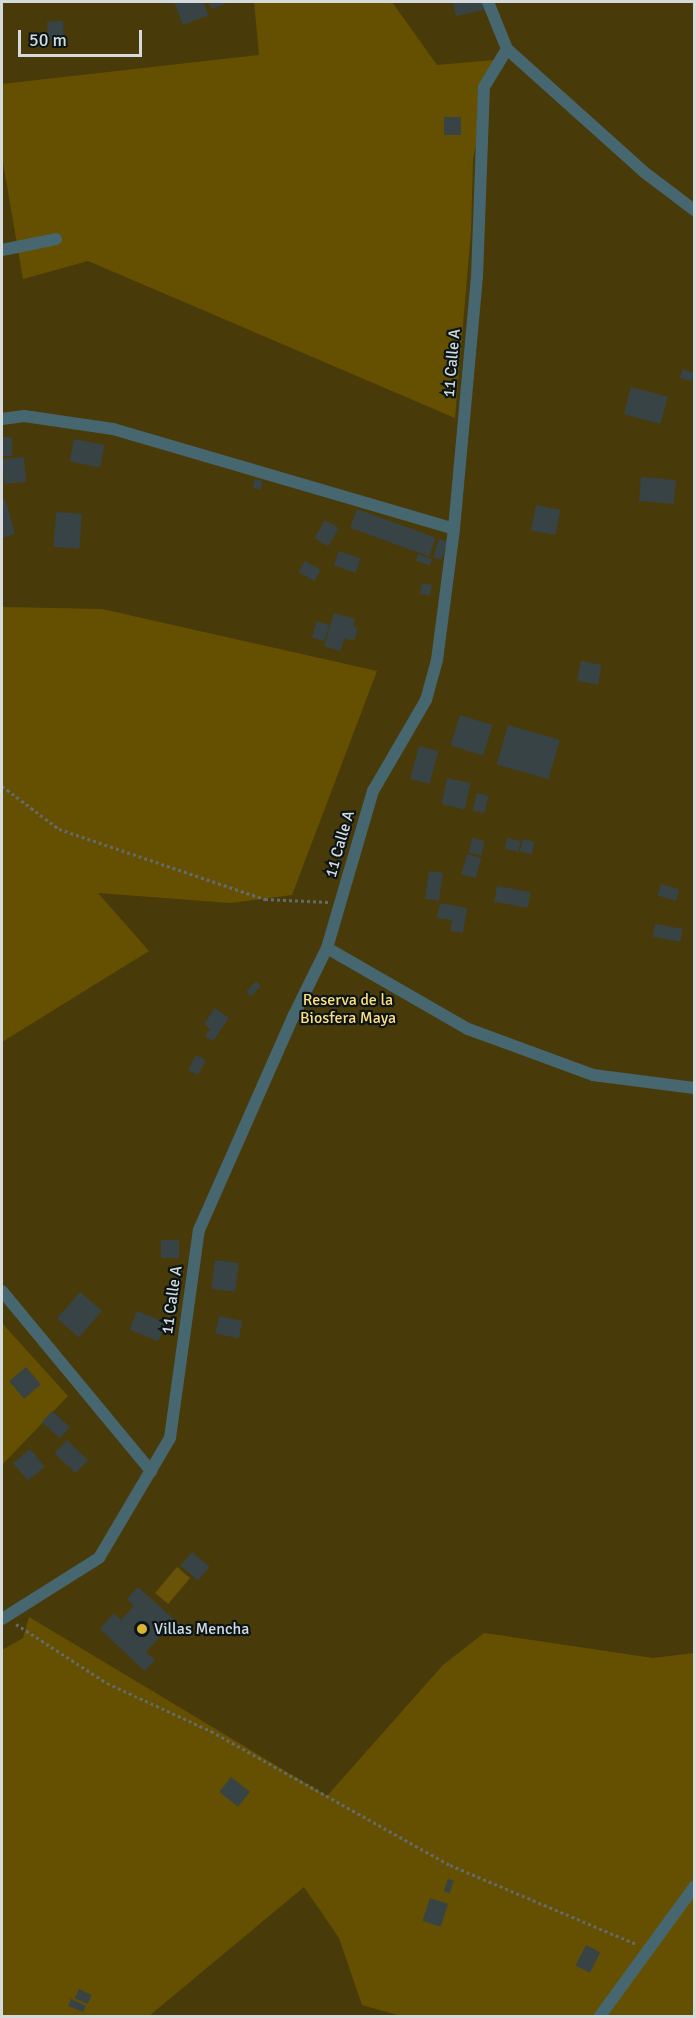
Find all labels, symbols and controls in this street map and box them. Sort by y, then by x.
scale bar [21,18,146,56]
text: 50 m [29,29,67,51]
street label: 11 Calle A [439,328,465,398]
street label: 11 Calle A [321,808,359,880]
park label: Reserva de la Biosfera Maya [300,990,396,1028]
street label: 11 Calle A [158,1265,186,1335]
place label: Villas Mencha [154,1619,249,1639]
marker: Villas Mencha [135,1622,149,1636]

